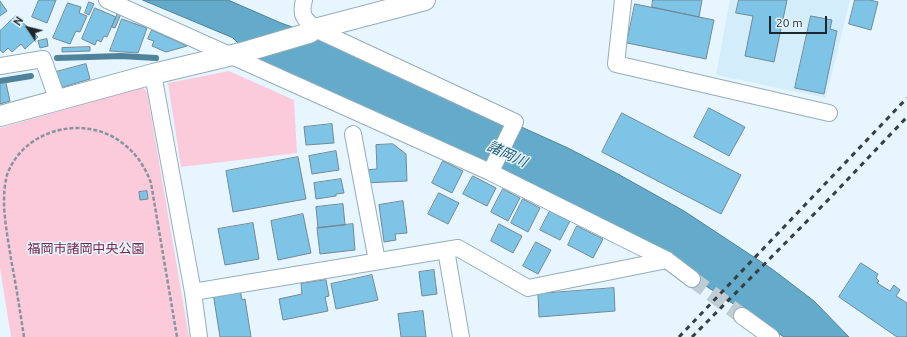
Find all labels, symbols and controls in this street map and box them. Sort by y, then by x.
north arrow [8,8,48,48]
scale bar [771,8,829,34]
text: N [11,14,25,28]
text: 20 m [776,16,803,29]
water label: 諸岡川 [484,138,530,170]
park label: 福岡市諸岡中央公園 [28,241,144,257]

